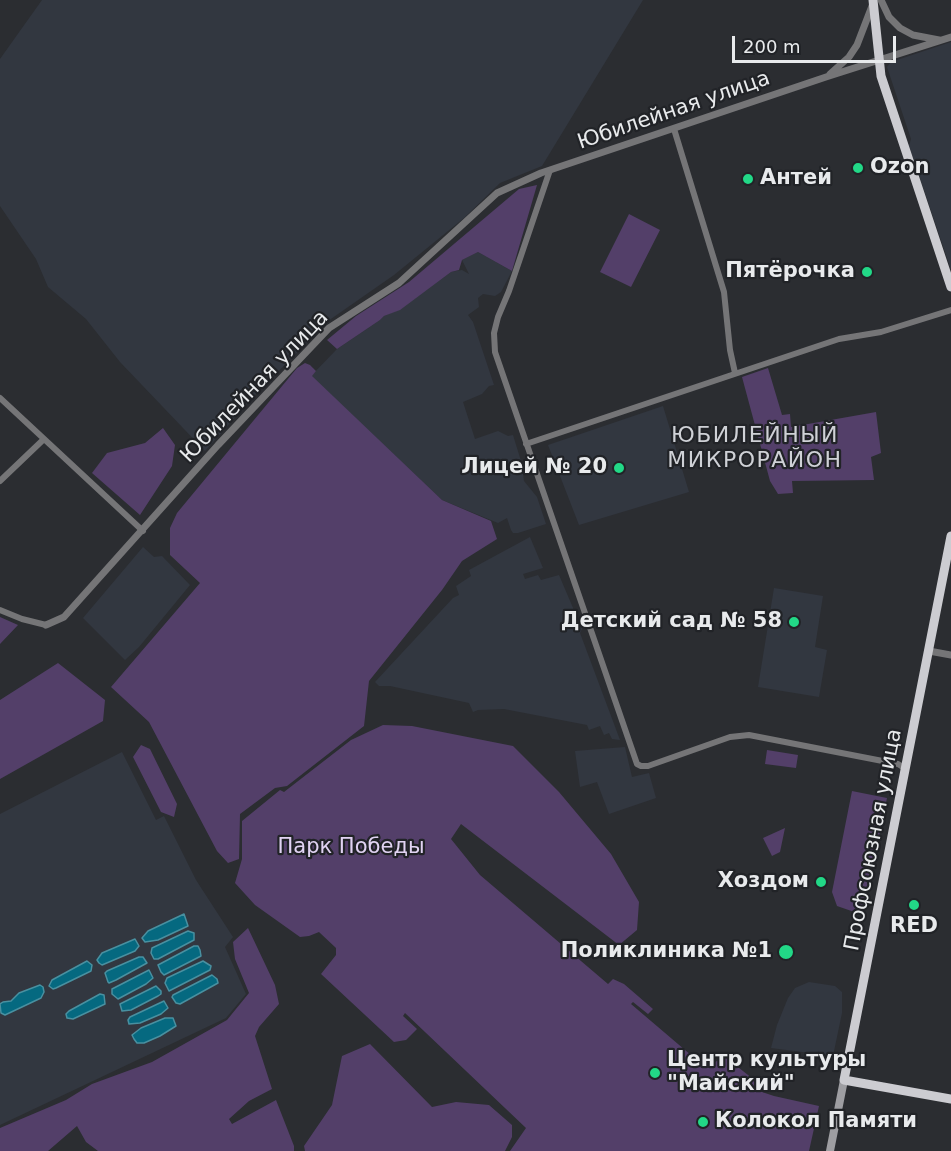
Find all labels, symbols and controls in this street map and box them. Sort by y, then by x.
scale bar [735,24,898,62]
text: 200 m [743,36,801,57]
street label: Юбилейная улица [574,66,774,156]
place label: Ozon [870,155,929,181]
marker: Ozon [851,161,865,175]
place label: Антей [760,166,832,192]
marker: Антей [741,172,755,186]
place label: Пятёрочка [725,259,855,285]
marker: Пятёрочка [860,265,874,279]
street label: Юбилейная улица [176,306,334,468]
district label: ЮБИЛЕЙНЫЙ МИКРОРАЙОН [667,423,843,475]
place label: Лицей № 20 [461,455,607,481]
marker: Лицей № 20 [612,461,626,475]
place label: Детский сад № 58 [561,609,782,635]
marker: Детский сад № 58 [787,615,801,629]
street label: Профсоюзная улица [840,727,908,953]
park label: Парк Победы [278,835,424,861]
place label: Хоздом [718,869,809,895]
marker: Хоздом [814,875,828,889]
marker: RED [907,898,921,912]
place label: RED [890,914,938,940]
place label: Поликлиника №1 [561,939,772,965]
marker: Поликлиника №1 [777,943,795,961]
place label: Центр культуры "Майский" [667,1048,866,1098]
marker: Центр культуры "Майский" [648,1066,662,1080]
place label: Колокол Памяти [715,1109,917,1135]
marker: Колокол Памяти [696,1115,710,1129]

